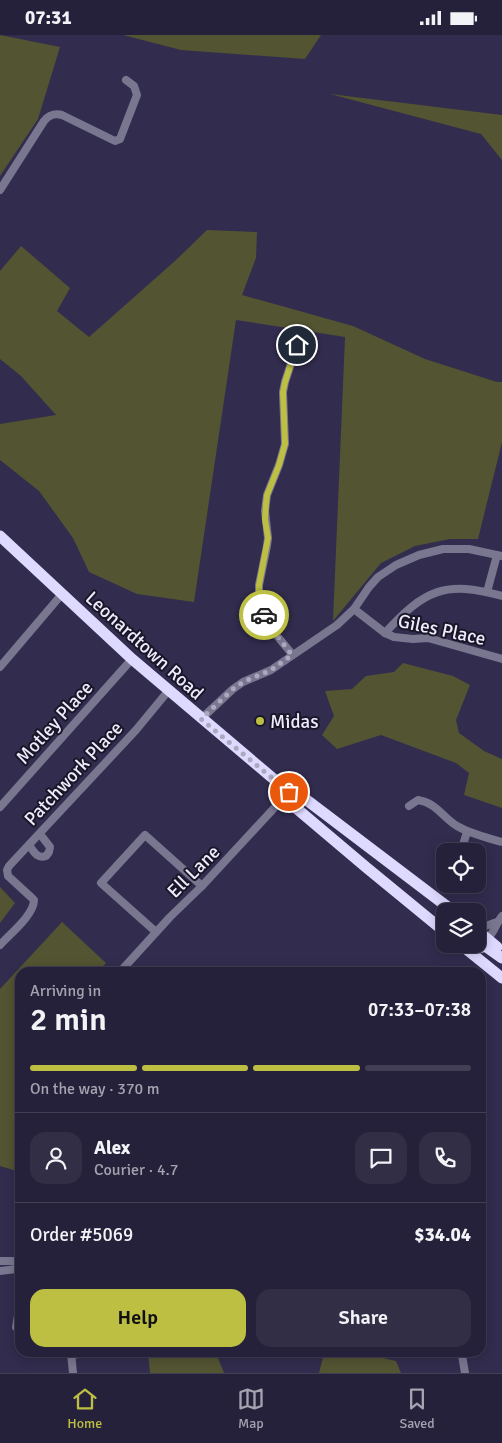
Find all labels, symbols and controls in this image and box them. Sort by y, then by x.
text: 07:31 [25,6,72,30]
pin [276,324,318,366]
icon: home [283,331,311,359]
street label: Leonardtown Road [80,586,208,705]
courier [239,590,289,640]
icon: car [250,601,278,629]
street label: Giles Place [396,609,488,651]
street label: Motley Place [11,676,98,769]
place label: Midas [270,710,319,734]
marker: Midas [254,715,266,727]
street label: Patchwork Place [19,717,128,831]
pin [268,771,310,813]
icon: bag [275,778,303,806]
street label: Ell Lane [162,840,225,903]
map controls [436,843,486,953]
button: locate [436,843,486,893]
button: layers [436,903,486,953]
text: Arriving in [30,981,101,1001]
text: 07:33–07:38 [368,998,471,1022]
text: 2 min [30,1000,107,1039]
text: On the way · 370 m [30,1079,160,1099]
button: person [30,1132,82,1184]
button: chat [355,1132,407,1184]
button: phone [419,1132,471,1184]
text: Alex [94,1136,130,1160]
text: Courier · 4.7 [94,1160,178,1180]
text: Order #5069 [30,1223,133,1247]
text: $34.04 [414,1223,471,1247]
button: Help [30,1289,246,1347]
button: Share [256,1289,471,1347]
tab: Home [67,1385,102,1432]
tab: Map [237,1385,265,1432]
tab: Saved [399,1385,435,1432]

